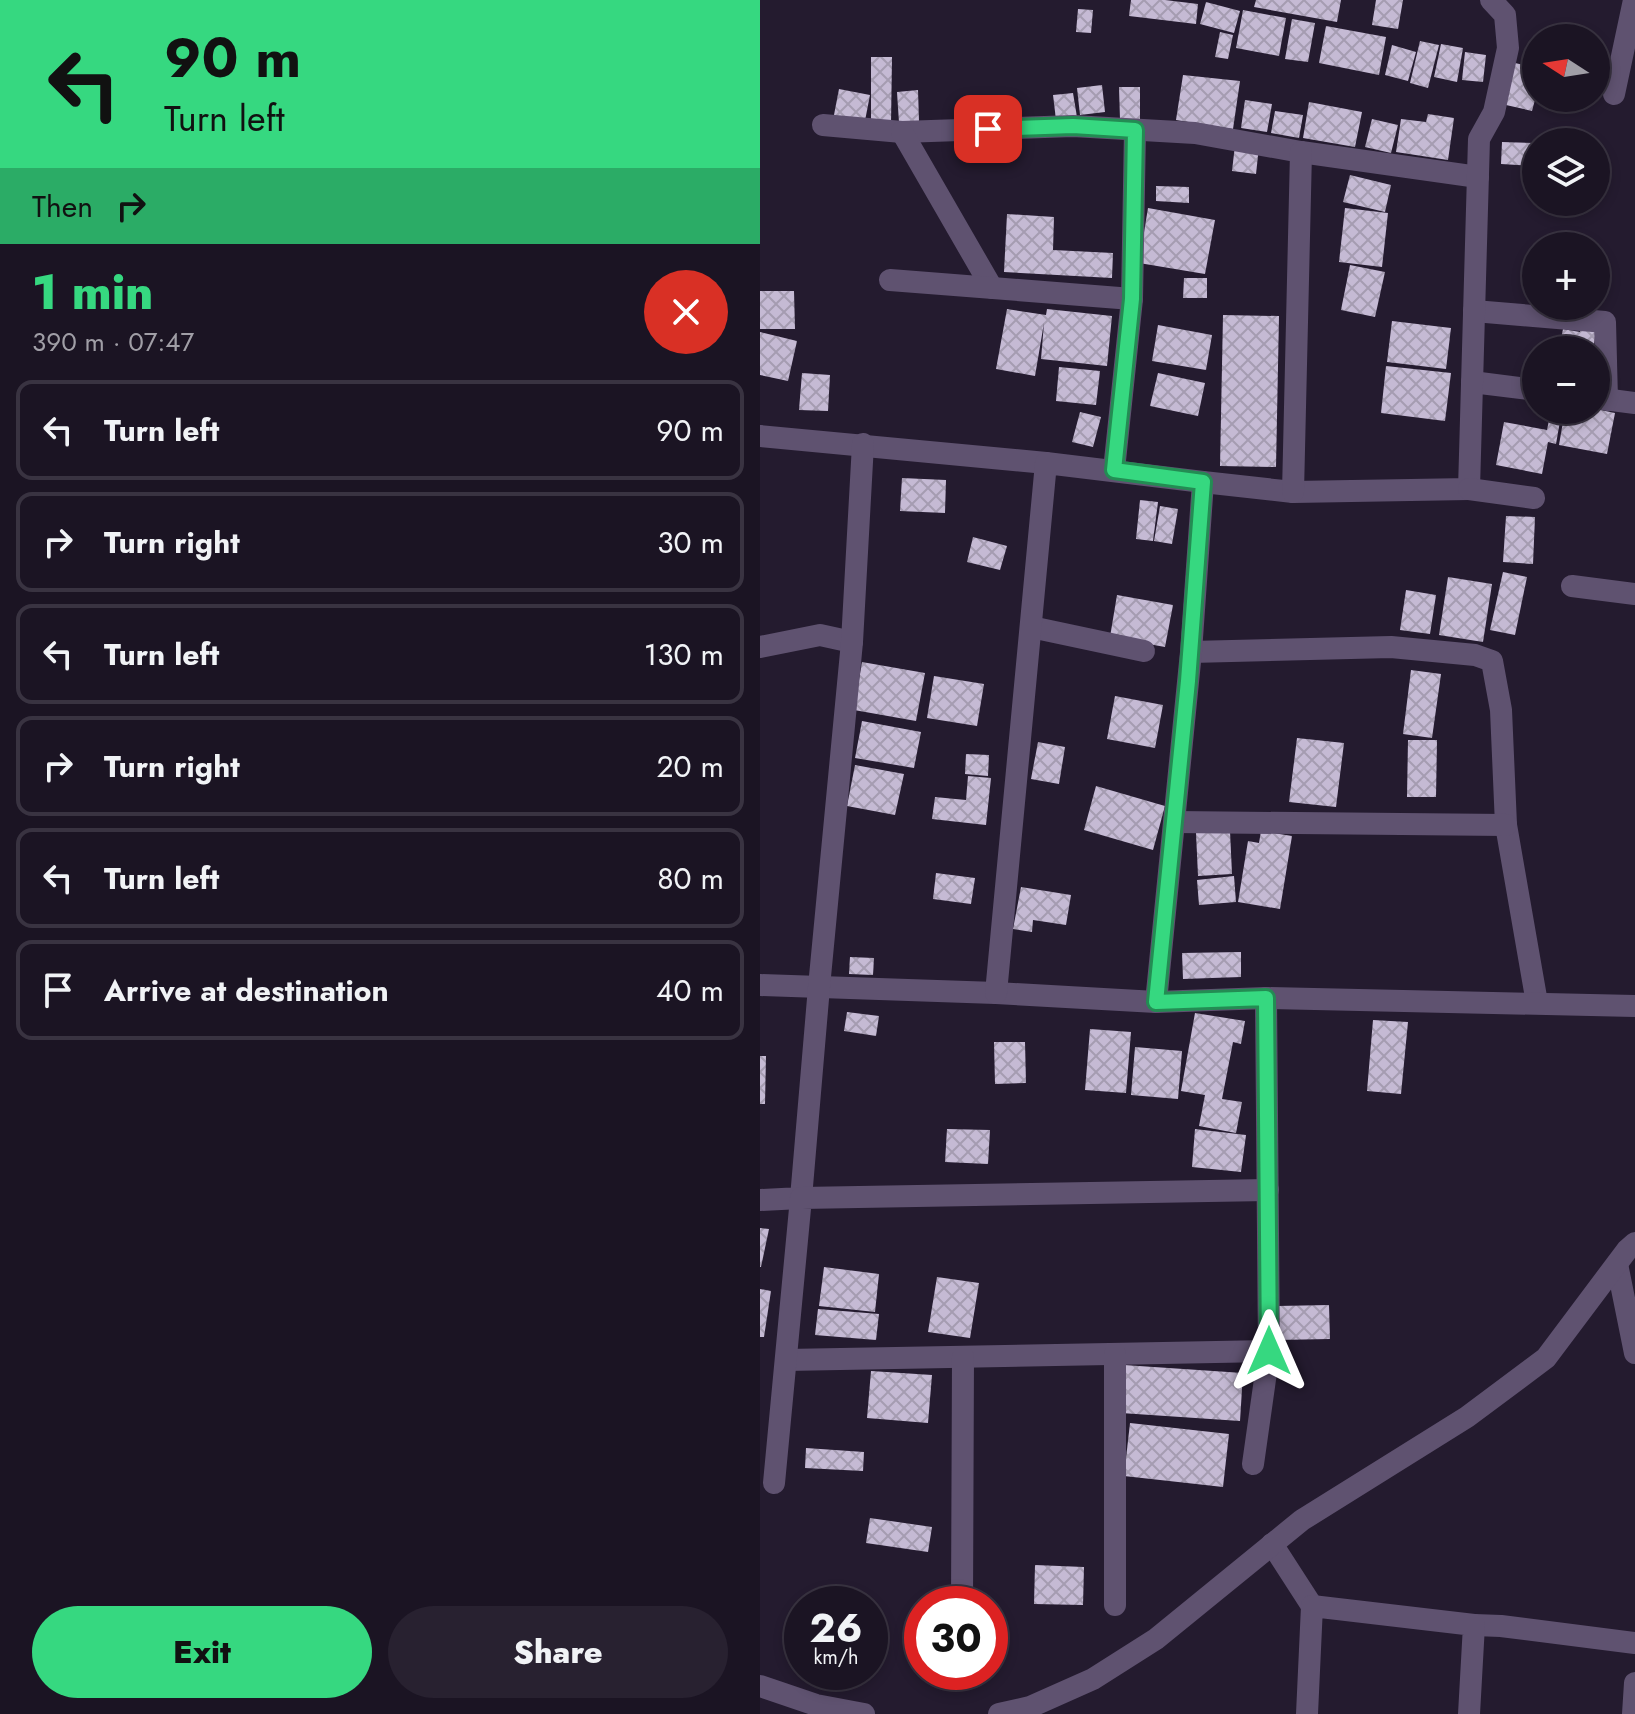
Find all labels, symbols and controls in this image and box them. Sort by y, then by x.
text: 90 m [164,17,301,98]
north arrow [1522,24,1610,112]
map controls [1522,24,1610,424]
icon: left [32,32,136,136]
text: Turn left [164,92,285,144]
pin [954,95,1022,163]
icon: arrive [966,107,1010,151]
button: layers [1522,128,1610,216]
icon: right [109,184,153,228]
text: Then [32,185,93,228]
button: + [1522,232,1610,320]
text: 1 min [32,258,153,327]
button: close [644,270,728,354]
text: 390 m · 07:47 [32,323,194,361]
button: − [1522,336,1610,424]
icon: left [36,408,80,452]
text: Turn left [104,409,219,452]
text: 90 m [656,409,724,452]
icon: right [36,520,80,564]
text: Turn right [104,521,240,564]
text: 30 m [657,521,724,564]
icon: left [36,632,80,676]
text: Turn left [104,633,219,676]
text: 130 m [644,633,724,676]
icon: right [36,744,80,788]
text: Turn right [104,745,240,788]
text: 20 m [657,745,724,788]
icon: left [36,856,80,900]
text: Turn left [104,857,219,900]
text: 80 m [657,857,724,900]
icon: arrive [36,968,80,1012]
text: Arrive at destination [104,969,389,1012]
text: 40 m [656,969,724,1012]
position arrow [1227,1309,1311,1393]
speed limit sign: 30 [904,1586,1008,1690]
text: 26 [810,1599,863,1657]
button: Exit [32,1606,372,1698]
button: Share [388,1606,728,1698]
text: km/h [813,1643,859,1672]

